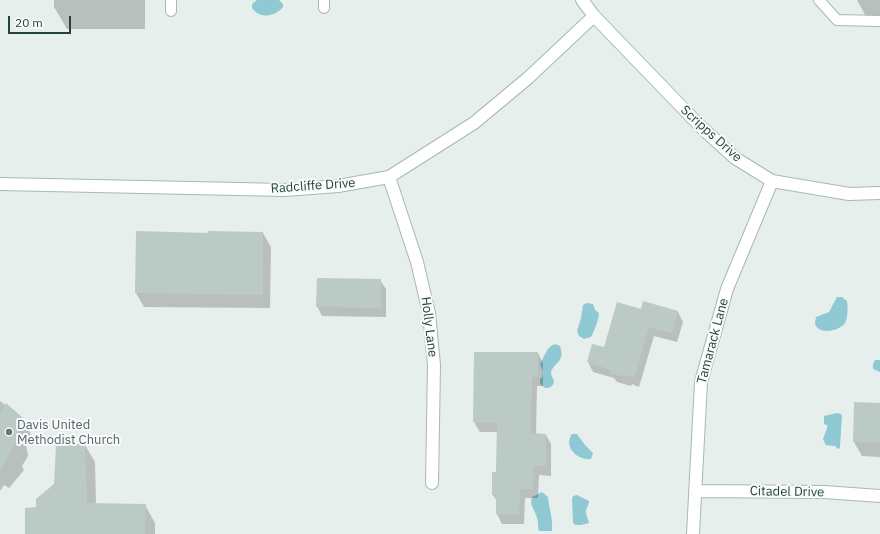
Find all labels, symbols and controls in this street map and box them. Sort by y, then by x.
scale bar [10,8,73,34]
text: 20 m [15,15,43,30]
street label: Scripps Drive [677,103,745,165]
street label: Radcliffe Drive [270,175,356,197]
street label: Holly Lane [418,296,440,358]
street label: Tamarack Lane [694,297,732,385]
place label: Davis United Methodist Church [17,417,120,448]
marker: Davis United Methodist Church [4,427,14,437]
street label: Citadel Drive [750,484,824,500]

